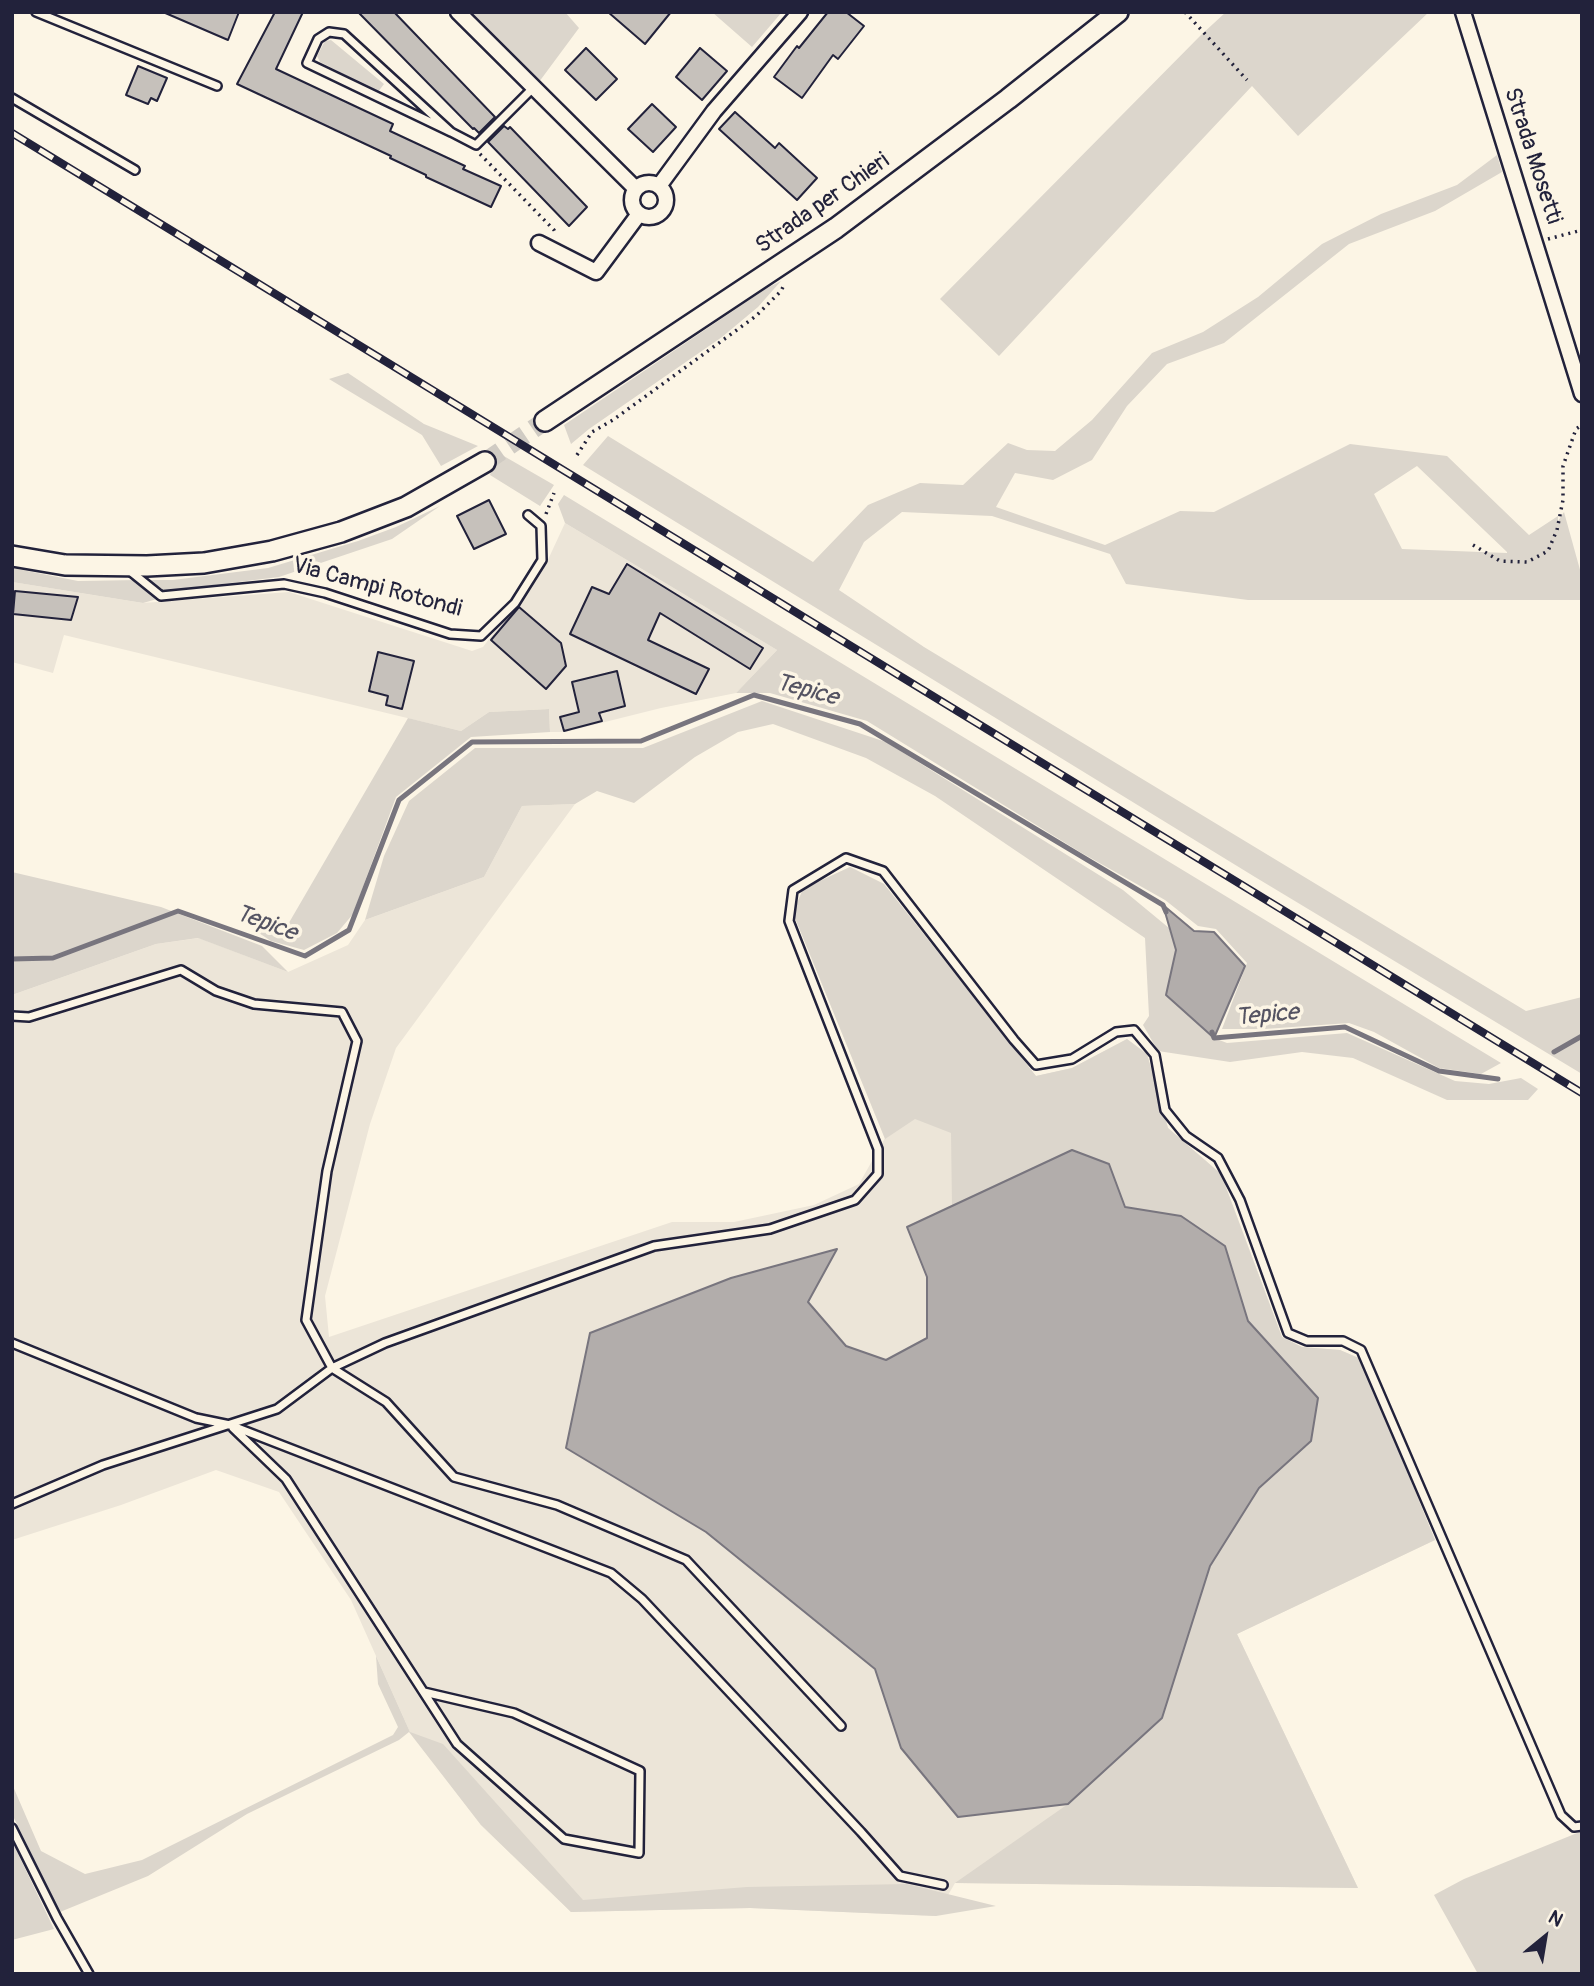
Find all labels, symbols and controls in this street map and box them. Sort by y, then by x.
street label: Strada Mosetti [1497,84,1567,228]
street label: Strada per Chieri [751,148,895,260]
street label: Via Campi Rotondi [289,552,465,624]
water label: Tepice [773,669,841,713]
water label: Tepice [231,900,301,948]
water label: Tepice [1234,999,1300,1033]
north arrow [1510,1902,1580,1972]
text: N [1544,1905,1567,1932]

